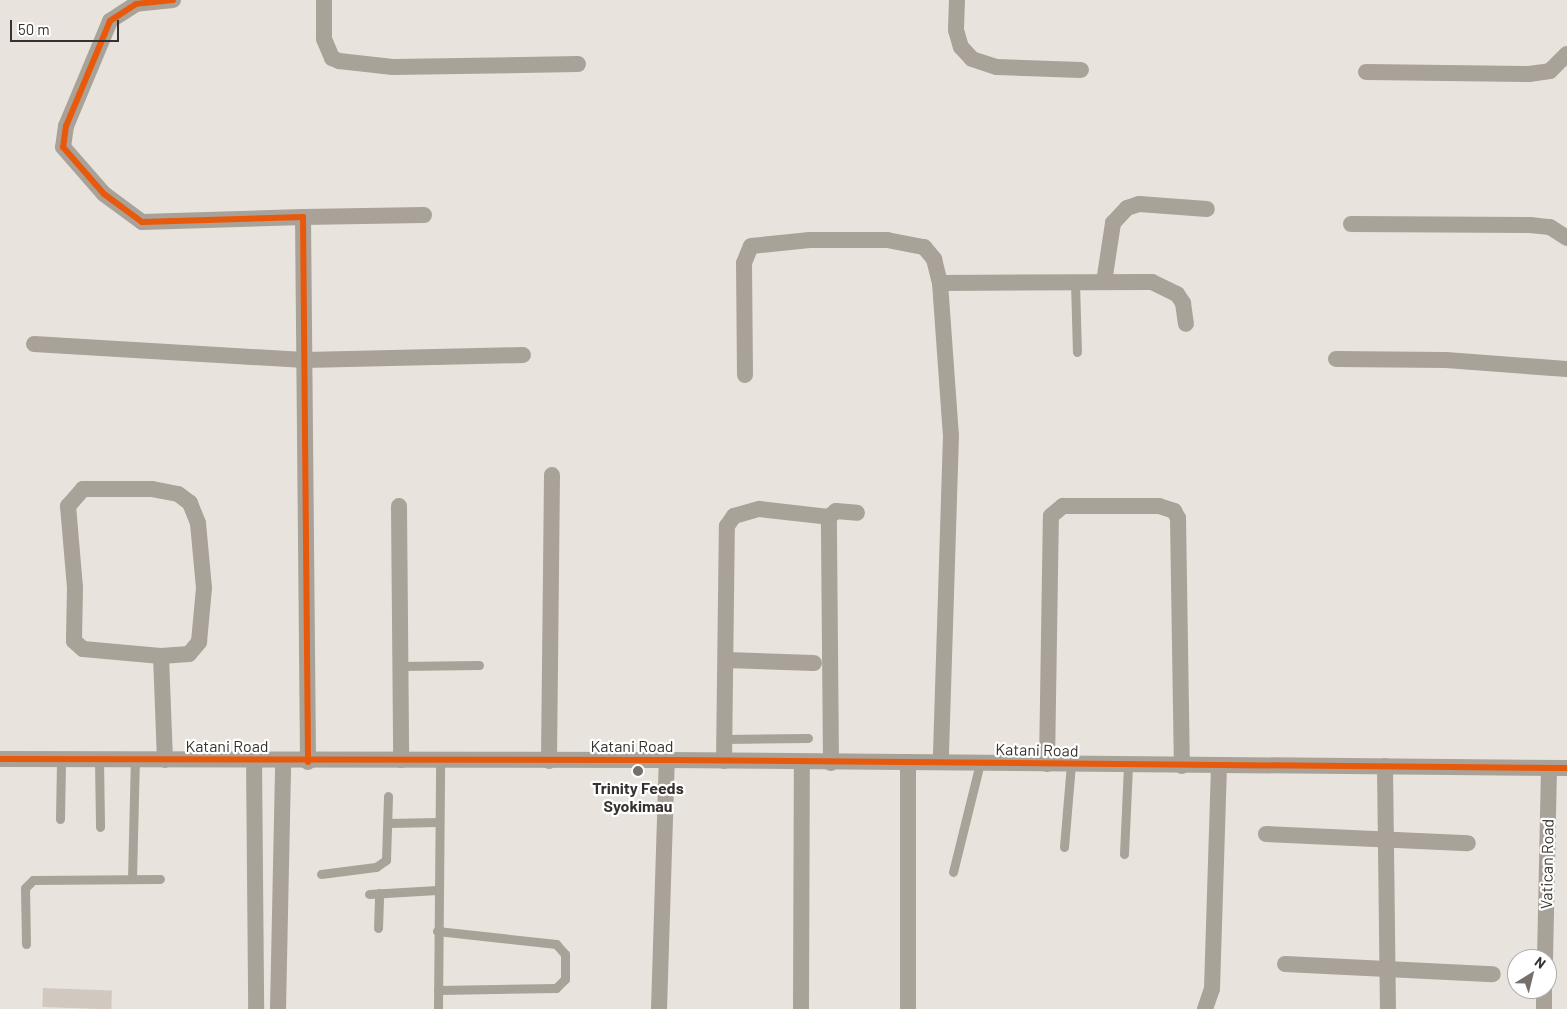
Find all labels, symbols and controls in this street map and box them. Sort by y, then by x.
scale bar [12,10,121,42]
text: 50 m [18,20,50,38]
street label: Katani Road [185,736,269,756]
street label: Katani Road [590,736,674,756]
street label: Katani Road [995,740,1079,760]
marker: Trinity Feeds Syokimau [632,765,644,777]
place label: Trinity Feeds Syokimau [592,778,684,816]
street label: Vatican Road [1537,819,1557,909]
north arrow [1507,949,1557,999]
text: N [1532,953,1549,972]

